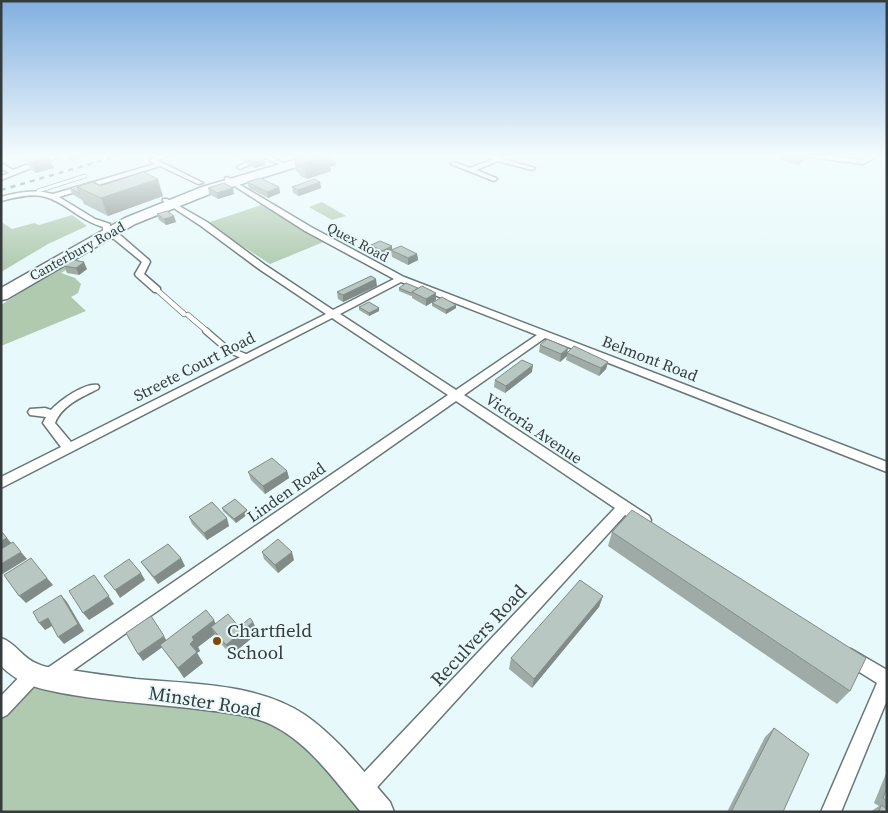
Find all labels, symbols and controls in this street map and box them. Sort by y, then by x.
street label: Canterbury Road [26,217,128,285]
street label: Quex Road [324,217,393,267]
street label: Streete Court Road [130,326,258,406]
street label: Belmont Road [599,330,701,386]
street label: Victoria Avenue [481,387,587,469]
street label: Linden Road [242,457,330,527]
street label: Reculvers Road [424,578,532,691]
place label: Chartfield School [227,617,312,665]
marker: Chartfield School [211,635,223,647]
street label: Minster Road [147,679,264,723]

